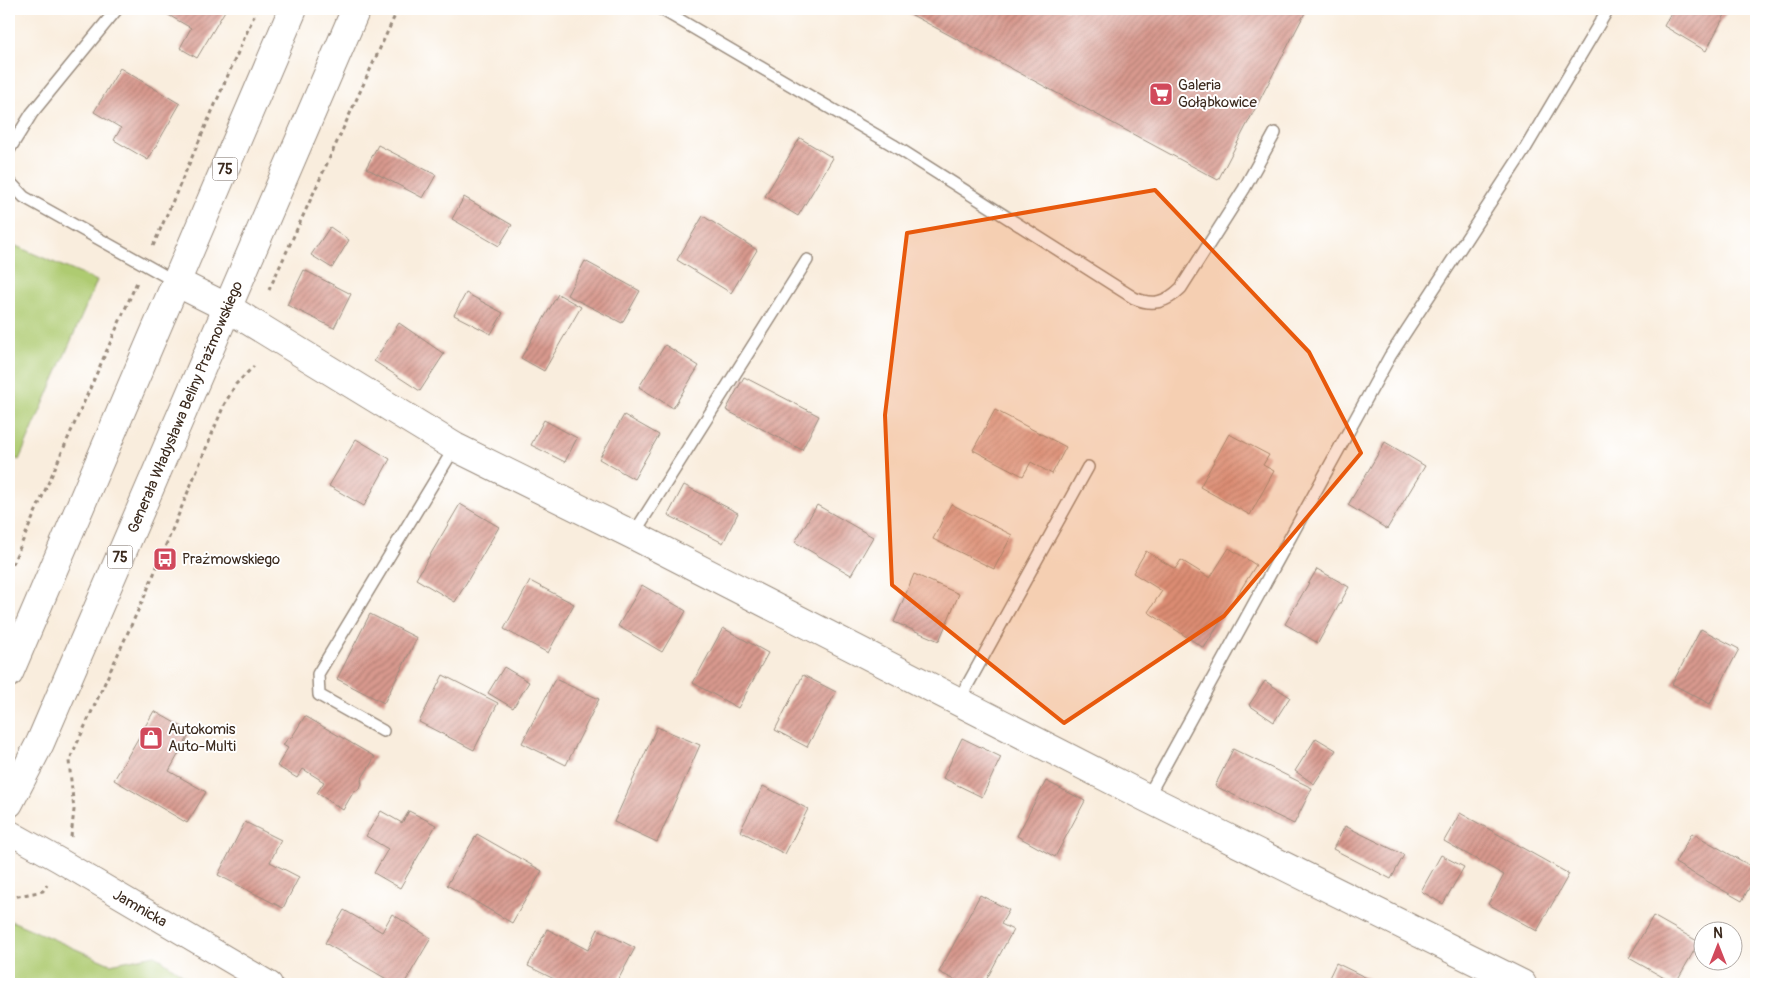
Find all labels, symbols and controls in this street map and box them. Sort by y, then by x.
place label: Galeria Gołąbkowice [1178,76,1257,112]
supermarket icon: Galeria Gołąbkowice [1148,81,1174,107]
road number: 75 [212,157,238,180]
street label: Generała Władysława Beliny Prażmowskiego [124,278,247,536]
road number: 75 [108,546,132,568]
bus stop icon: Prażmowskiego [152,546,178,572]
place label: Prażmowskiego [182,550,280,569]
place label: Autokomis Auto-Multi [168,720,236,756]
shop icon: Autokomis Auto-Multi [138,725,164,751]
street label: Jamnicka [109,885,170,932]
north arrow [1692,920,1742,970]
text: N [1713,925,1723,942]

